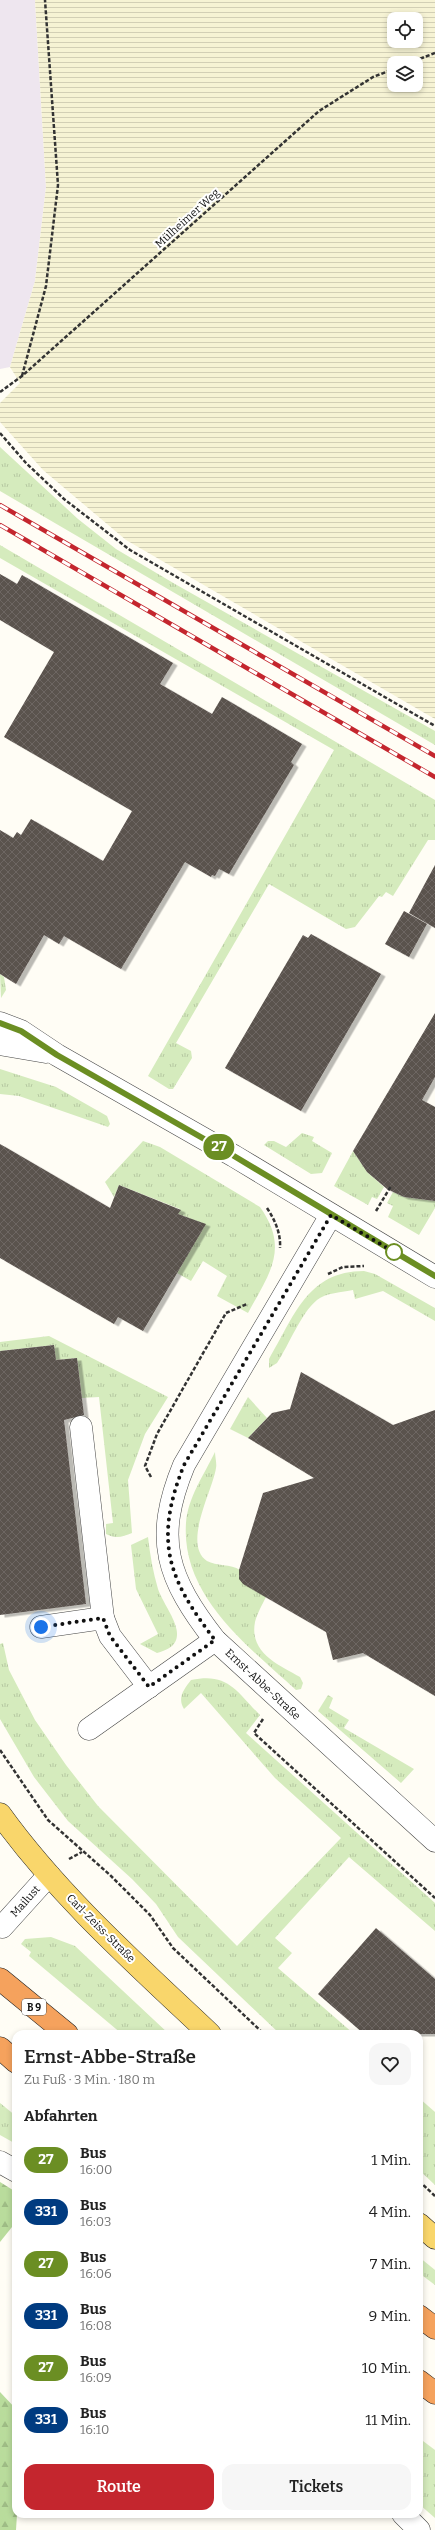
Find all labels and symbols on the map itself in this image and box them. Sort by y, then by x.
street label: Mülheimer Weg [152,186,222,251]
line badge: 27 [201,1134,237,1160]
unlabelled marker [385,1243,403,1261]
your location [31,1617,51,1637]
street label: Ernst-Abbe-Straße [222,1646,303,1722]
street label: Mailust [8,1883,43,1920]
street label: Carl-Zeiss-Straße [64,1891,138,1965]
road number: B 9 [22,1999,46,2015]

